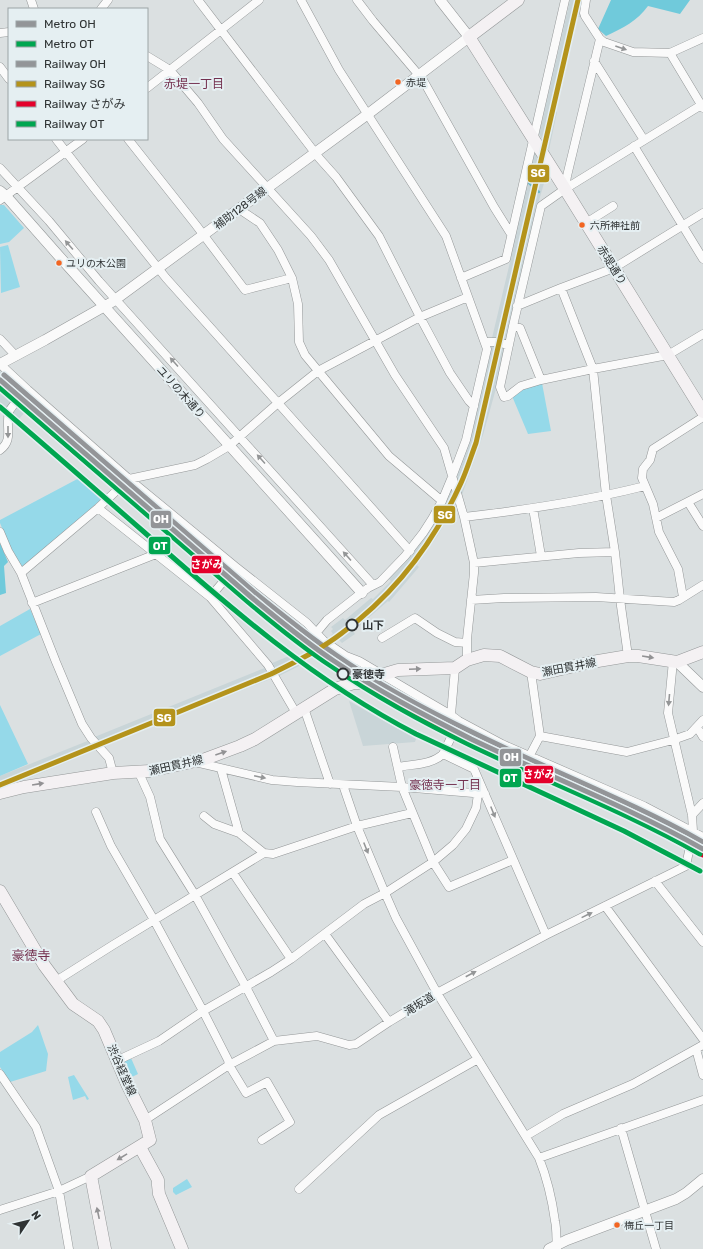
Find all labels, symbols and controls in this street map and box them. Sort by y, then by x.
legend [8,8,148,140]
text: Metro OH [44,17,96,31]
text: Metro OT [44,37,94,51]
one-way arrow [616,45,628,51]
text: Railway OH [44,57,106,71]
text: Railway SG [44,77,105,91]
district label: 赤堤一丁目 [164,77,224,91]
marker: 赤堤 [393,77,403,87]
place label: 赤堤 [406,77,426,89]
text: Railway さがみ [44,97,125,111]
text: Railway OT [44,117,104,131]
line badge: SG [527,164,550,183]
text: SG [530,167,546,180]
street label: 補助128号線 [212,185,269,232]
marker: 六所神社前 [577,220,587,230]
place label: 六所神社前 [590,220,640,232]
one-way arrow [64,239,73,250]
street label: 赤堤通り [594,243,629,287]
marker: ユリの木公園 [54,258,64,268]
place label: ユリの木公園 [66,258,126,270]
one-way arrow [169,357,178,368]
street label: ユリの木通り [154,363,208,421]
one-way arrow [5,426,11,439]
one-way arrow [256,454,265,464]
line badge: SG [433,505,456,524]
text: SG [437,509,453,522]
line badge: OH [150,510,172,529]
text: OH [153,513,169,526]
line badge: OT [148,536,171,555]
text: OT [153,540,167,553]
one-way arrow [343,551,352,561]
line badge: さがみ [191,555,222,574]
text: さがみ [191,558,224,571]
marker: 山下 [345,618,359,632]
place label: 山下 [362,619,384,632]
one-way arrow [642,654,654,660]
street label: 瀬田貫井線 [541,656,597,679]
one-way arrow [409,666,422,672]
marker: 豪徳寺 [336,667,350,681]
place label: 豪徳寺 [352,668,385,681]
one-way arrow [666,694,672,706]
line badge: SG [153,708,176,727]
text: SG [156,712,172,725]
line badge: OH [499,748,522,767]
one-way arrow [215,750,227,756]
text: OH [503,751,519,764]
street label: 瀬田貫井線 [148,753,204,778]
line badge: さがみ [524,765,554,784]
line badge: OT [499,768,522,788]
text: さがみ [523,768,556,781]
text: OT [503,772,517,785]
one-way arrow [253,774,266,780]
district label: 豪徳寺一丁目 [409,778,481,792]
one-way arrow [32,781,44,787]
one-way arrow [490,807,496,819]
one-way arrow [363,842,369,853]
one-way arrow [581,912,593,918]
district label: 豪徳寺 [11,948,51,963]
one-way arrow [465,971,477,978]
street label: 滝坂道 [402,990,437,1018]
street label: 渋谷経堂線 [104,1042,139,1098]
one-way arrow [116,1154,128,1161]
north arrow [8,1201,48,1241]
one-way arrow [95,1206,101,1219]
text: N [28,1209,43,1223]
marker: 梅丘一丁目 [612,1220,622,1230]
place label: 梅丘一丁目 [624,1220,674,1232]

